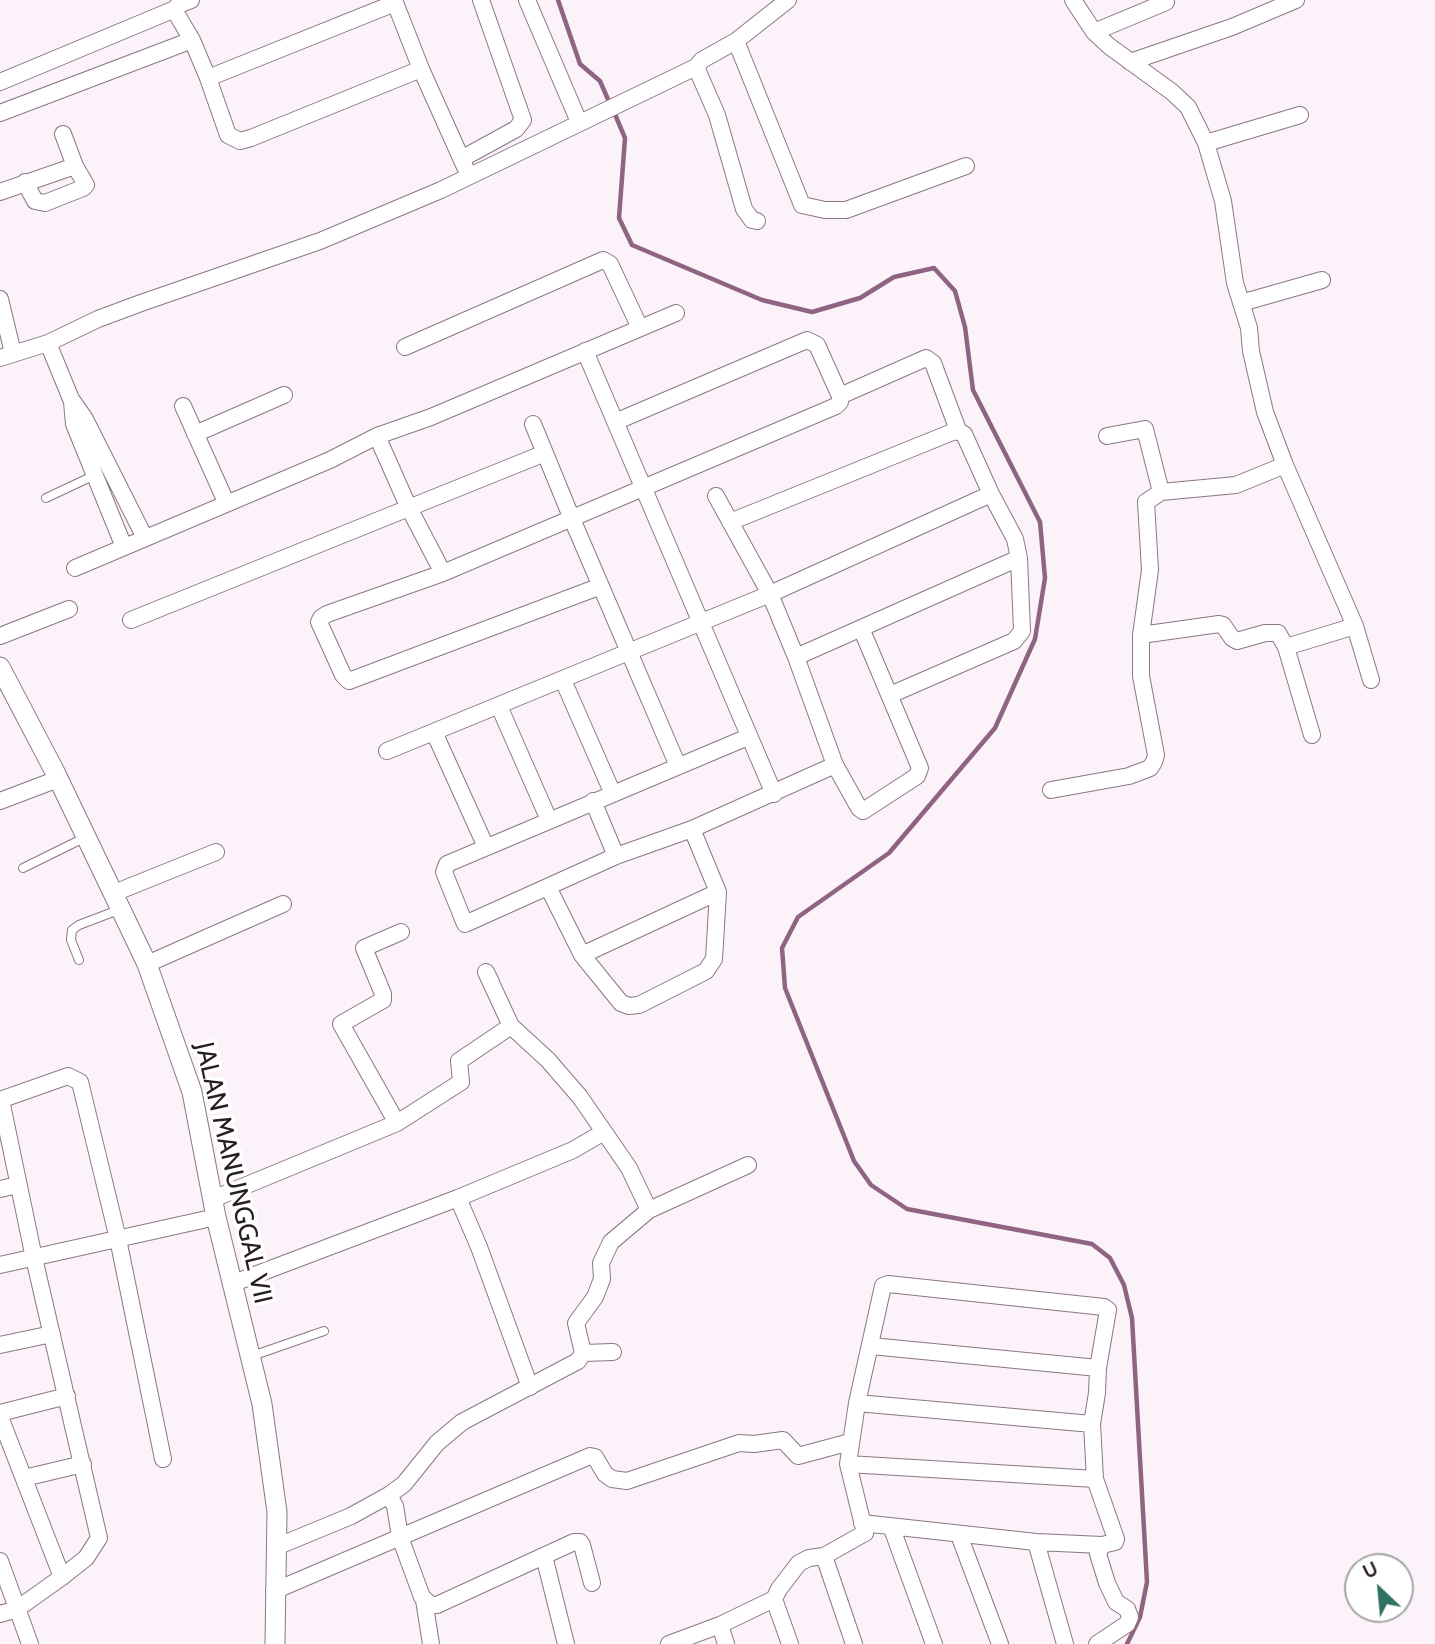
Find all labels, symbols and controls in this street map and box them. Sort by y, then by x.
street label: JALAN MANUNGGAL VII [188,1039,278,1307]
north arrow [1344,1553,1414,1623]
text: U [1359,1557,1382,1584]

